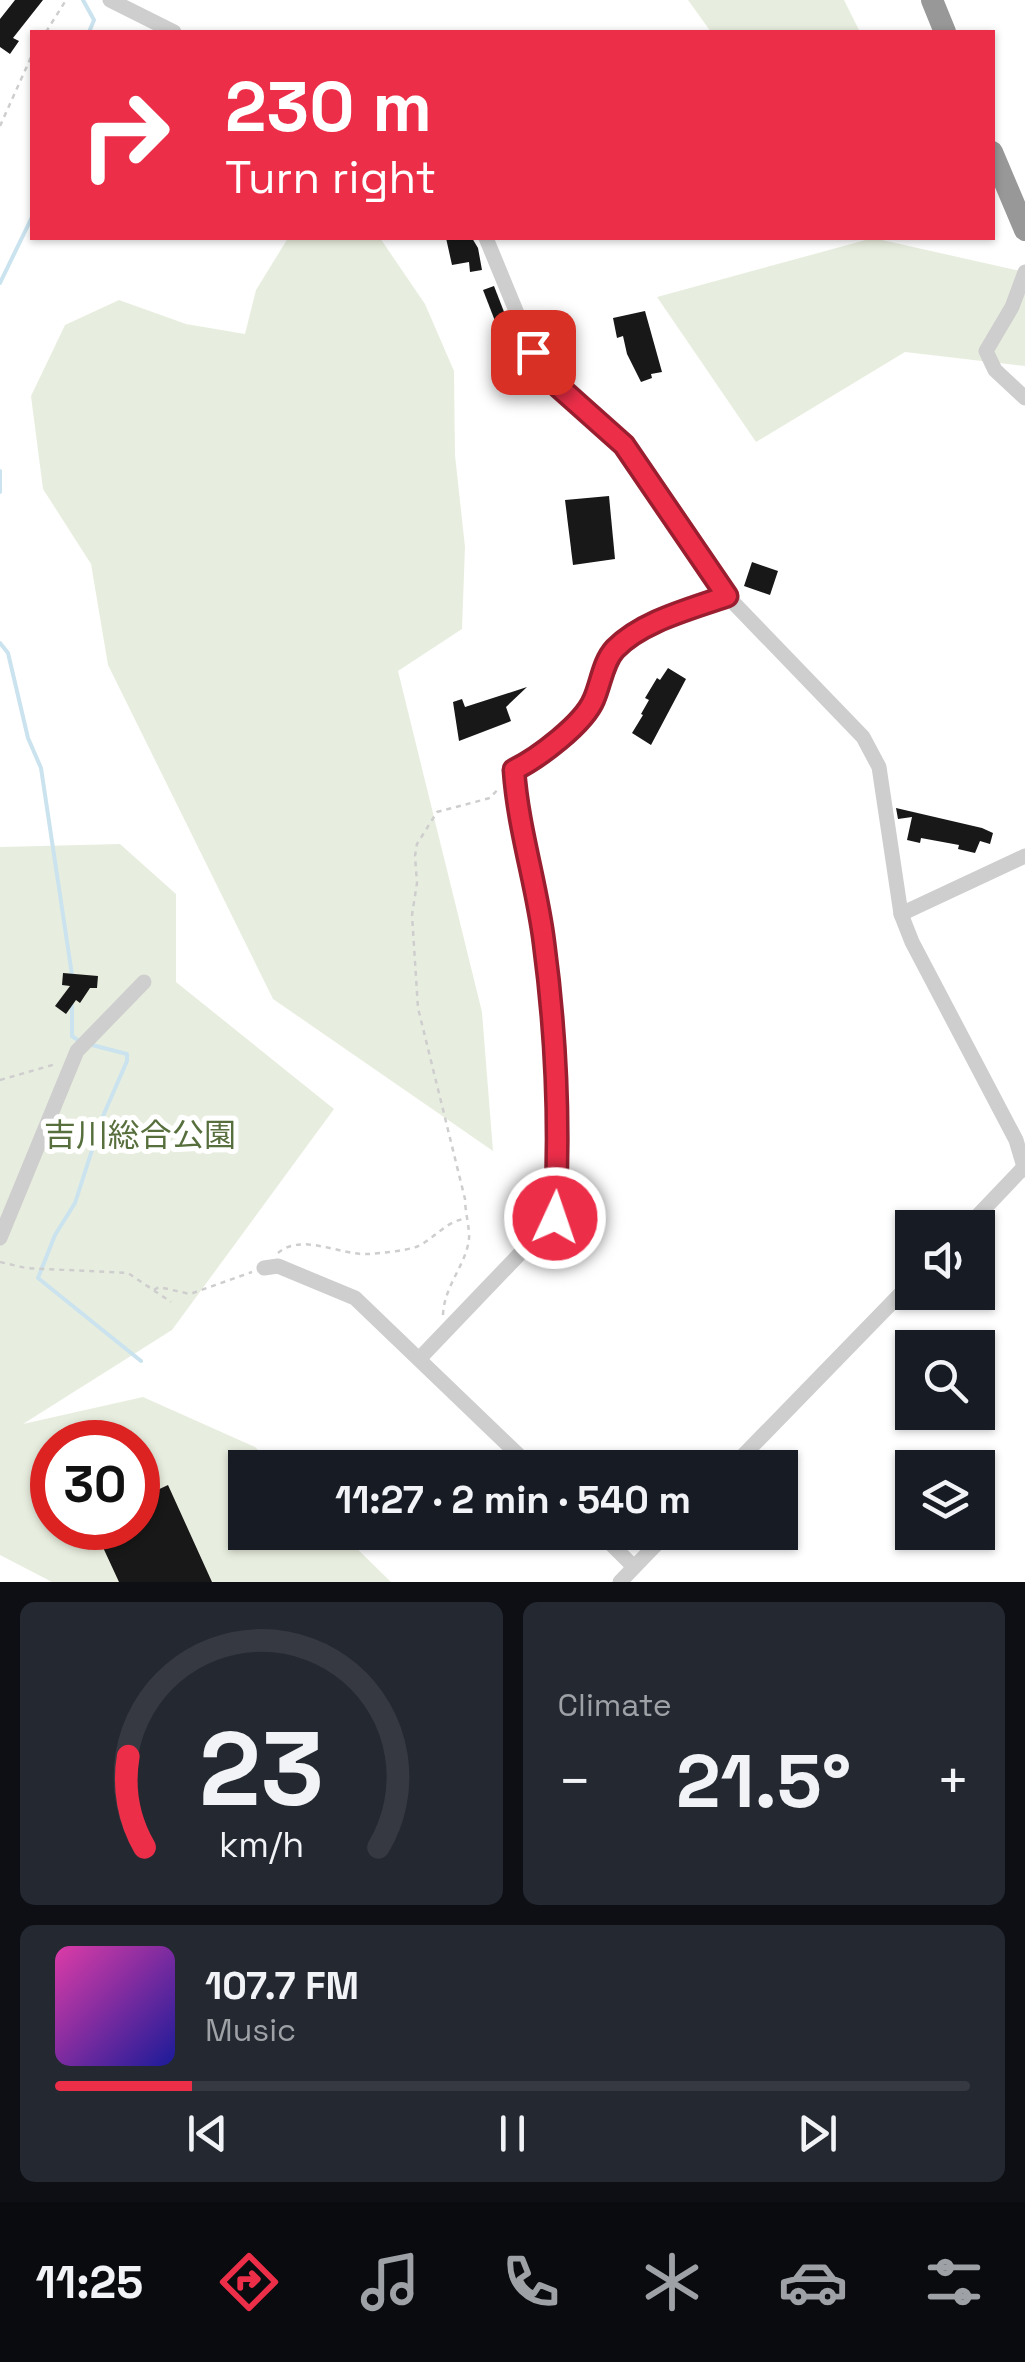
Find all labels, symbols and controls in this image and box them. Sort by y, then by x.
text: 230 m [225,62,432,151]
icon: right [60,70,190,200]
text: Turn right [225,149,436,206]
pin [491,310,576,395]
icon: arrive [506,325,561,380]
park label: 吉川総合公園 [44,1115,236,1155]
position arrow [503,1166,607,1270]
map controls [895,1210,995,1550]
button: sound [895,1210,995,1310]
button: search [895,1330,995,1430]
speed limit sign: 30 [30,1420,160,1550]
button: layers [895,1450,995,1550]
text: 11:27 · 2 min · 540 m [335,1476,691,1524]
text: Climate [558,1685,672,1725]
text: 23 [199,1703,324,1835]
text: 21.5° [676,1733,851,1829]
text: − [558,1746,592,1816]
text: + [936,1746,970,1816]
text: km/h [219,1822,304,1867]
text: 107.7 FM [205,1962,359,2010]
text: Music [205,2010,296,2050]
icon: previous [180,2106,235,2161]
icon: pause [485,2106,540,2161]
icon: next [790,2106,845,2161]
icon: directions [214,2247,284,2317]
icon: music [355,2247,425,2317]
icon: phone [496,2247,566,2317]
icon: climate [637,2247,707,2317]
icon: car [778,2247,848,2317]
icon: filters [919,2247,989,2317]
text: 11:25 [36,2254,143,2311]

